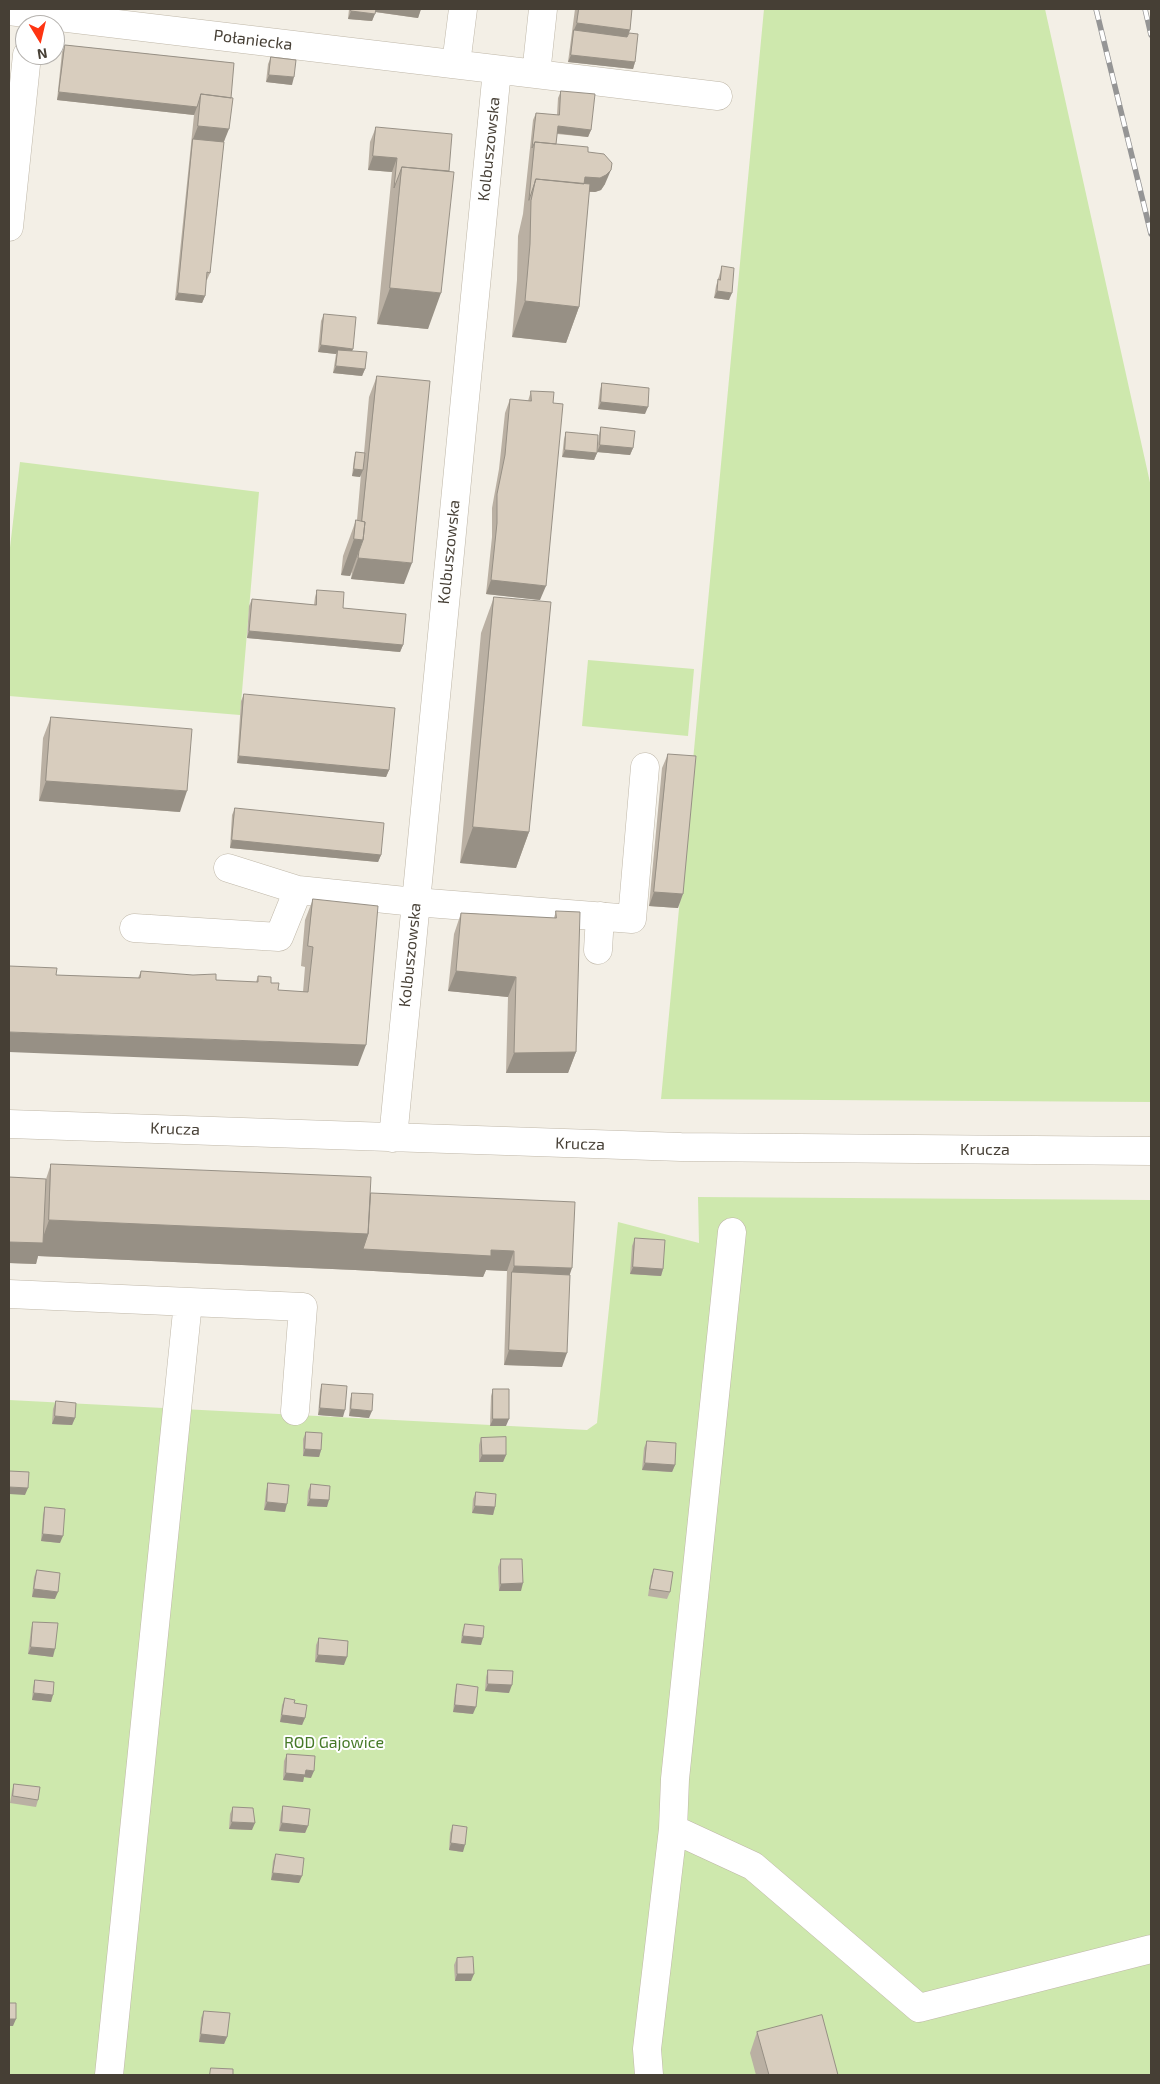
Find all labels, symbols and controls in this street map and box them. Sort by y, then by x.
north arrow [15,15,65,65]
street label: Połaniecka [213,26,293,54]
text: N [36,45,49,64]
street label: Kolbuszowska [474,96,504,202]
street label: Kolbuszowska [434,499,464,605]
street label: Kolbuszowska [395,902,425,1008]
street label: Krucza [150,1119,200,1139]
street label: Krucza [555,1134,605,1154]
street label: Krucza [960,1140,1010,1160]
park label: ROD Gajowice [284,1733,384,1753]

